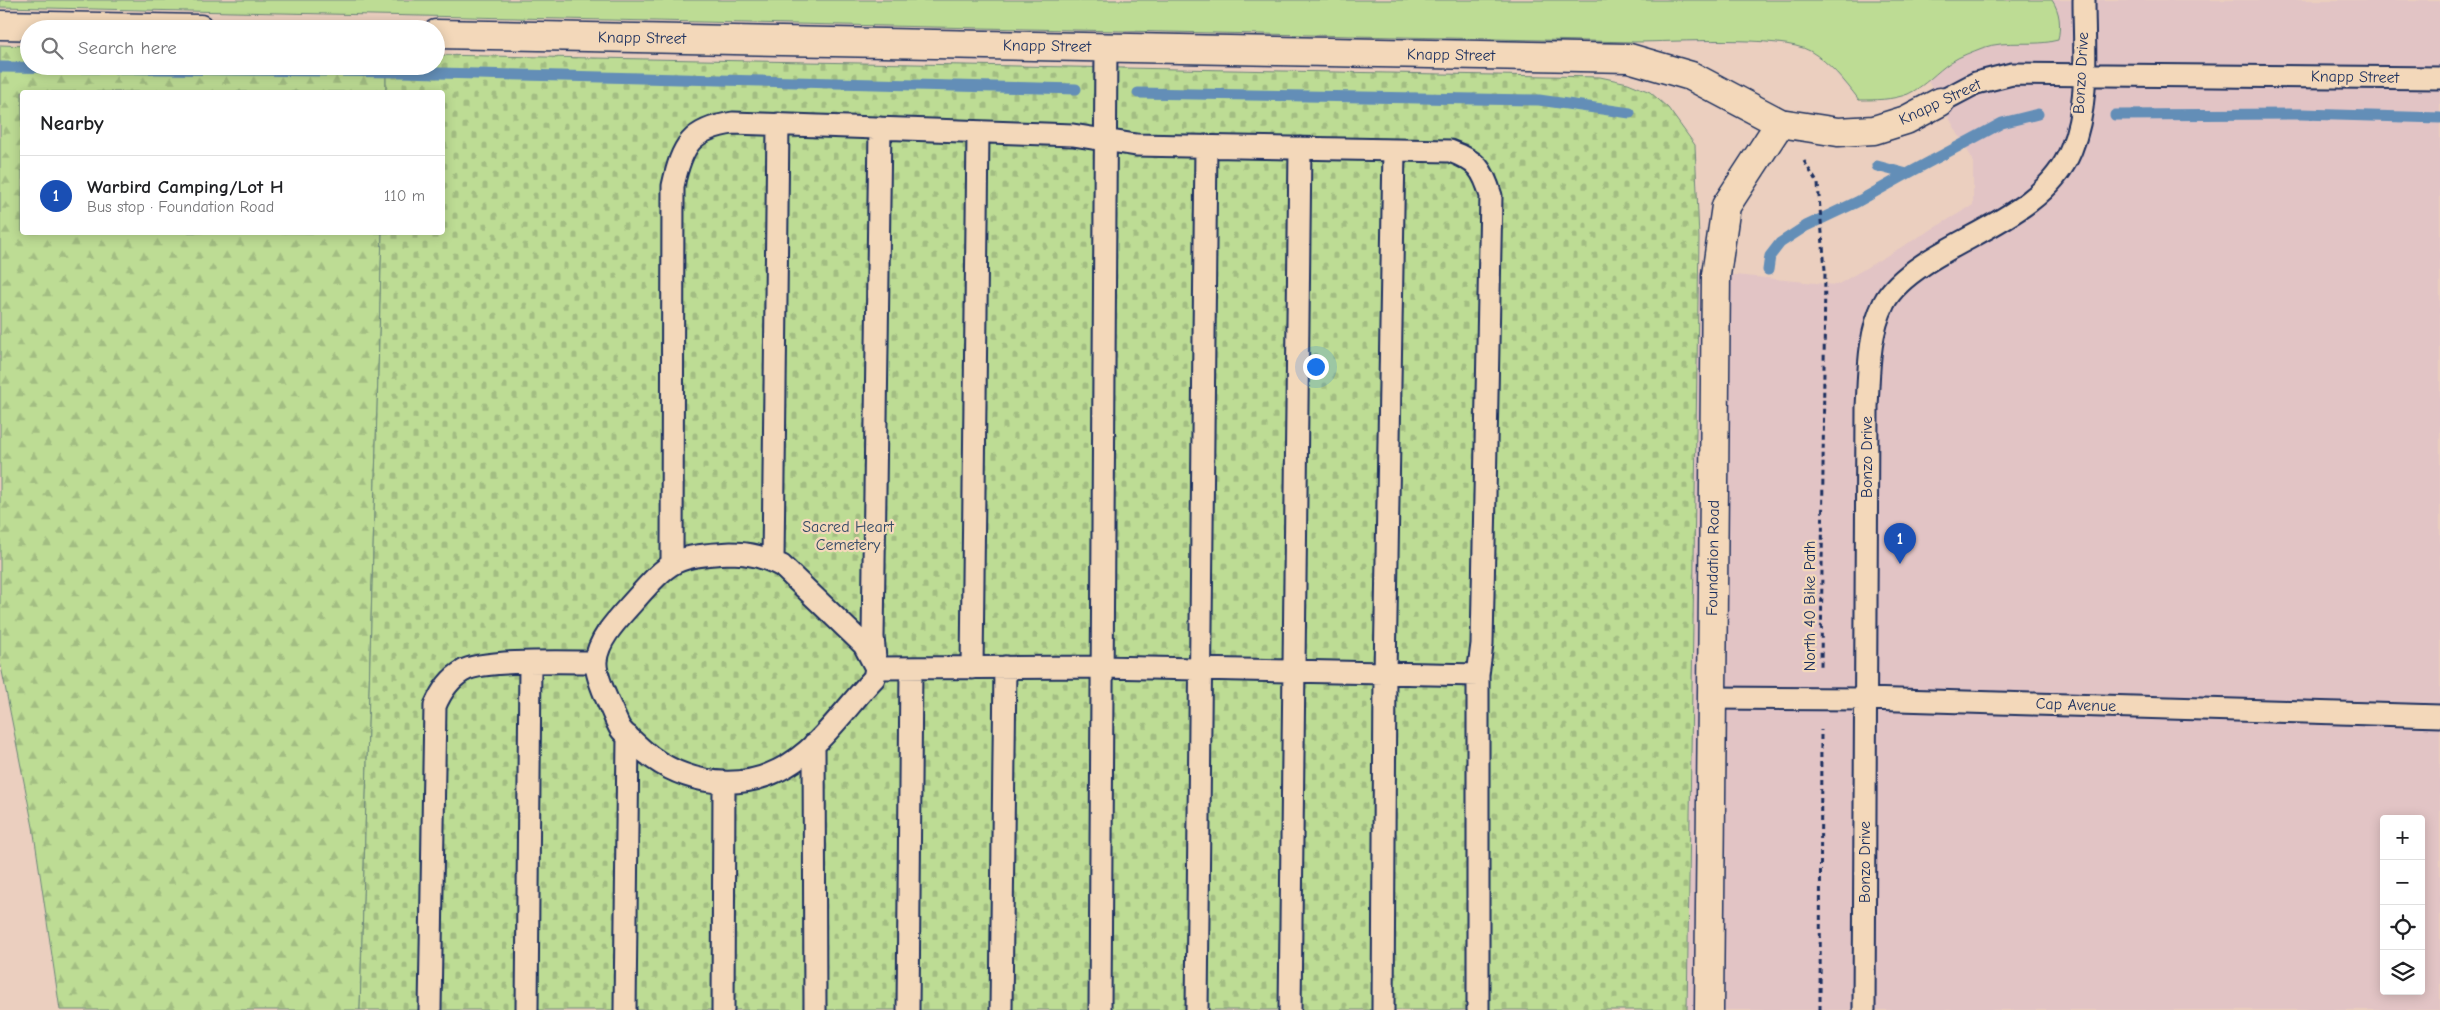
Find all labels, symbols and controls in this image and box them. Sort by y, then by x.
search box [20,20,445,75]
street label: Knapp Street [598,28,687,48]
street label: Bonzo Drive [2070,32,2092,114]
icon: search [38,34,66,62]
street label: Knapp Street [1003,36,1092,56]
text: Search here [78,37,177,59]
street label: Knapp Street [1407,45,1496,65]
street label: Knapp Street [2311,67,2400,87]
street label: Knapp Street [1896,75,1984,129]
text: Nearby [40,111,104,135]
text: Warbird Camping/Lot H [87,176,284,198]
text: 1 [53,187,59,205]
text: 110 m [384,187,425,205]
text: Bus stop · Foundation Road [87,198,274,216]
your location [1303,354,1329,380]
street label: Bonzo Drive [1858,416,1876,498]
street label: Foundation Road [1703,500,1723,616]
park label: Sacred Heart Cemetery [802,518,894,554]
pin: 1 [1884,523,1916,564]
street label: North 40 Bike Path [1801,541,1819,671]
street label: Cap Avenue [2035,695,2117,715]
map controls [2380,815,2425,995]
button: + [2380,815,2425,860]
street label: Bonzo Drive [1856,821,1874,903]
button: − [2380,860,2425,905]
button: locate [2380,905,2425,950]
button: layers [2380,950,2425,995]

